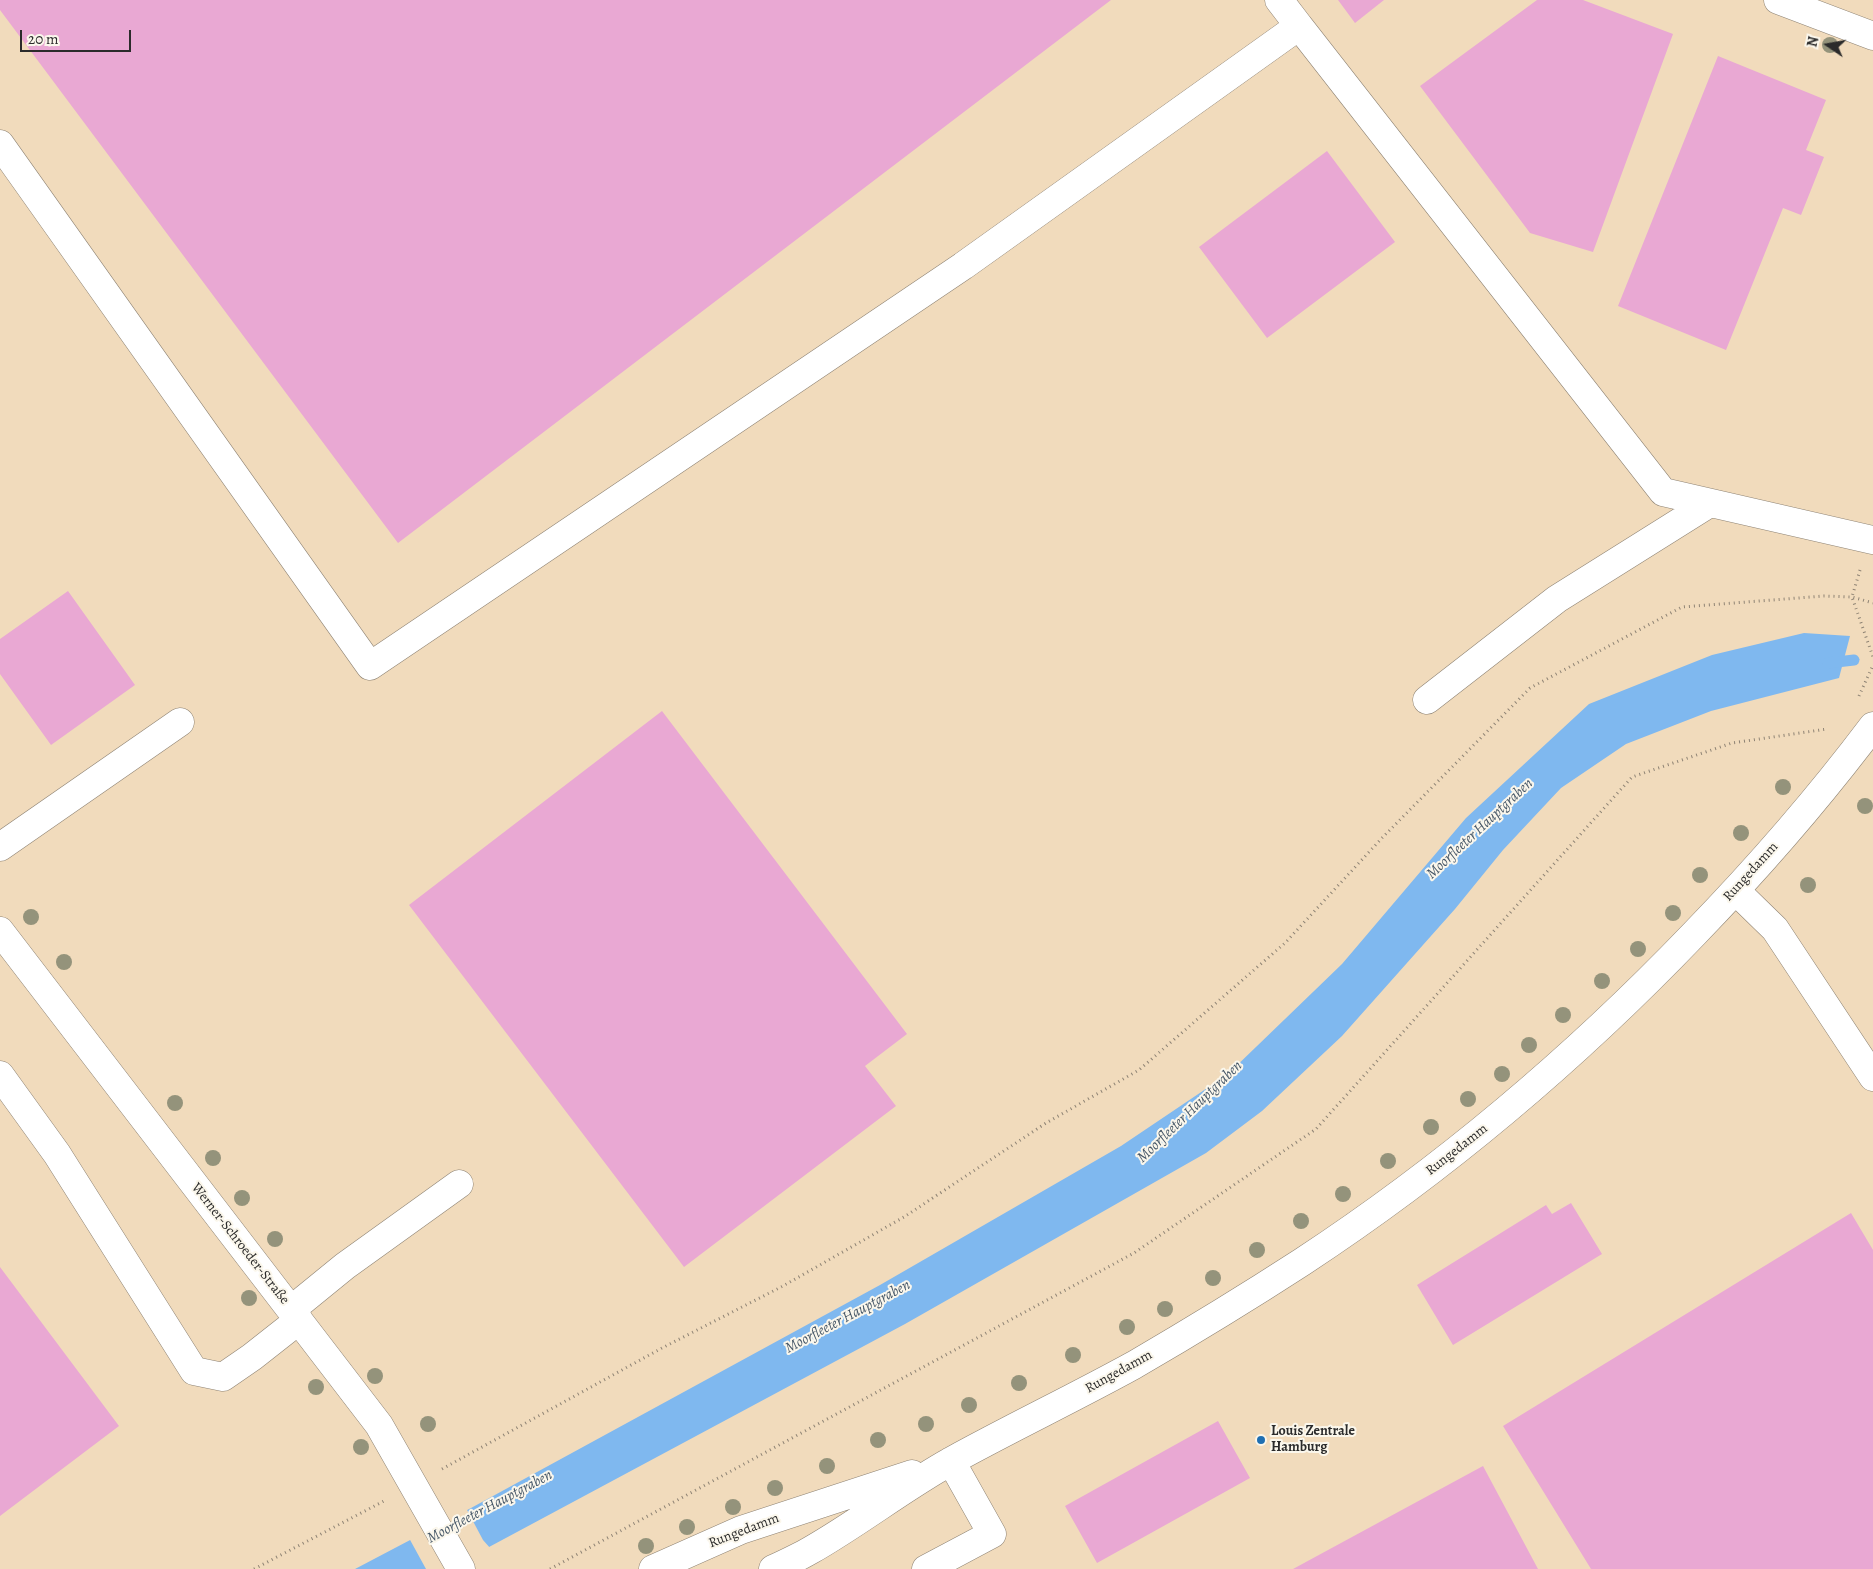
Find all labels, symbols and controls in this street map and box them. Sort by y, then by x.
scale bar [22,20,134,52]
north arrow [1803,20,1853,70]
text: 20 m [28,29,59,49]
text: N [1802,35,1823,49]
water label: Moorfleeter Hauptgraben [1423,775,1537,883]
street label: Rungedamm [1720,839,1782,905]
water label: Moorfleeter Hauptgraben [1134,1057,1246,1167]
street label: Rungedamm [1423,1121,1491,1179]
street label: Werner-Schroeder-Straße [187,1180,293,1308]
water label: Moorfleeter Hauptgraben [782,1276,914,1358]
street label: Rungedamm [1083,1347,1155,1397]
place label: Louis Zentrale Hamburg [1271,1424,1355,1456]
marker: Louis Zentrale Hamburg [1255,1434,1267,1446]
water label: Moorfleeter Hauptgraben [424,1466,556,1548]
street label: Rungedamm [706,1510,782,1552]

